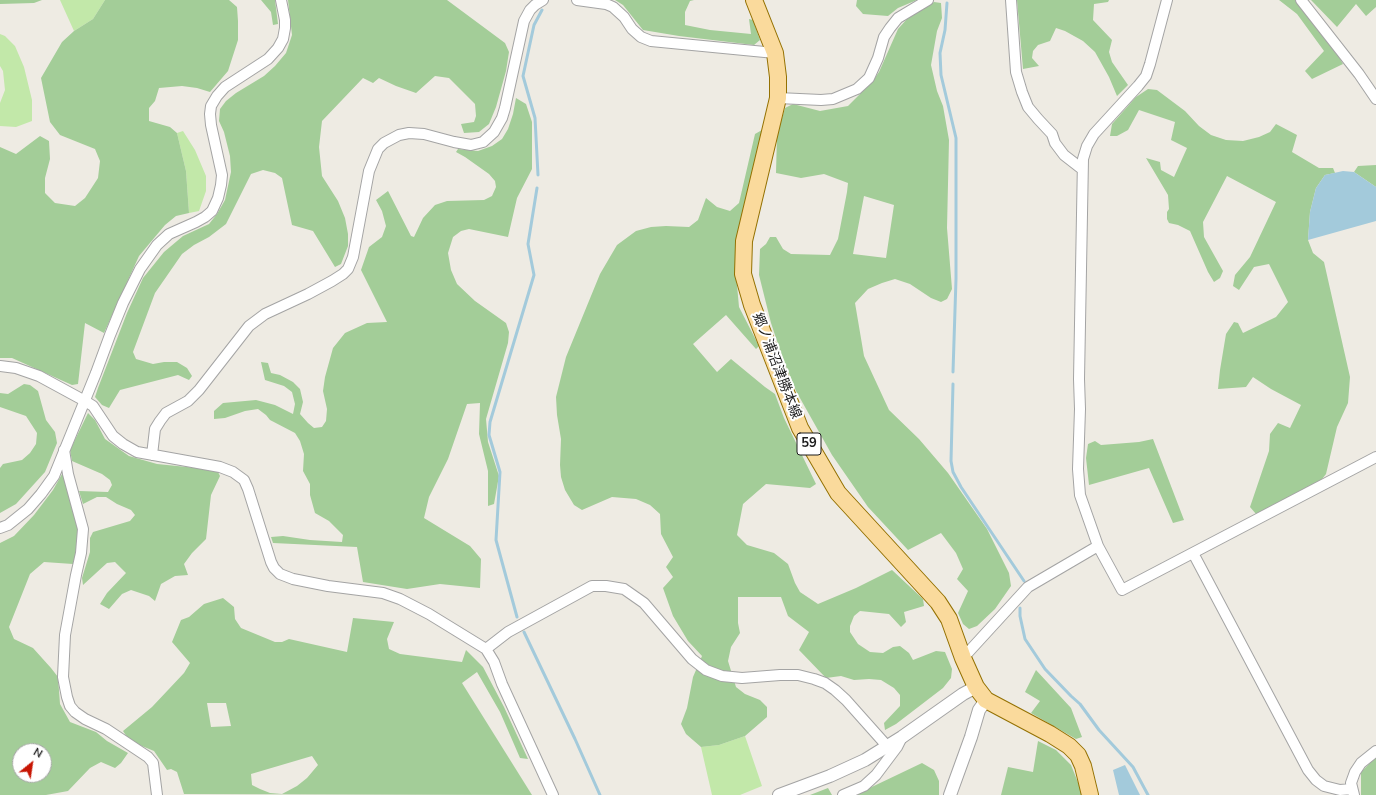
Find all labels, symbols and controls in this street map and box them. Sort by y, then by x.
street label: 郷ノ浦沼津勝本線 [748,311,804,421]
road number: 59 [797,433,821,455]
north arrow [12,743,52,783]
text: N [30,744,45,762]

